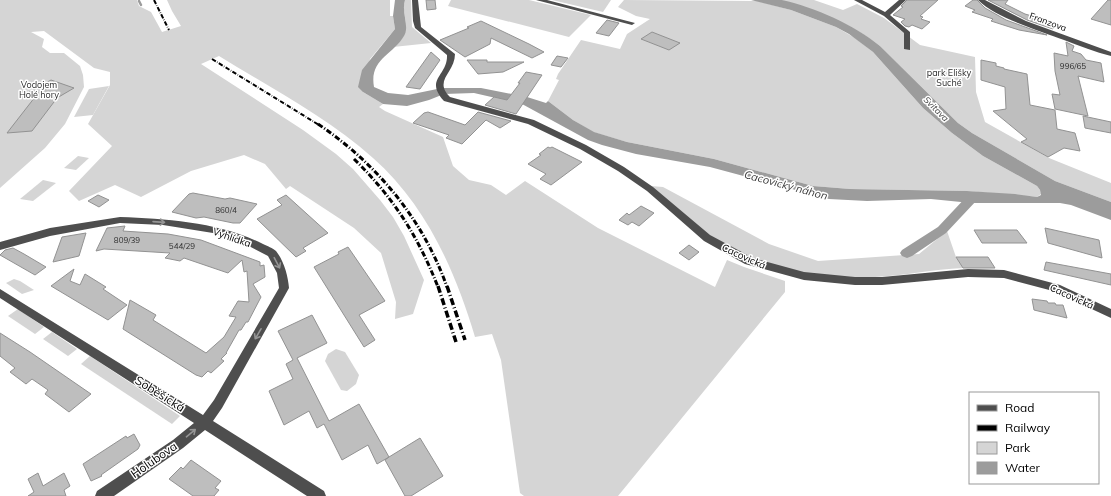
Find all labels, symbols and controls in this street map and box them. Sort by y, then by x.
street label: Franzova [1028,10,1068,33]
house number: 996/65 [1060,61,1086,71]
park label: park Elišky Suché [927,67,971,88]
park label: Vodojem Holé hory [19,79,59,101]
water label: Svitava [921,94,952,124]
water label: Cacovický náhon [743,167,829,203]
house number: 860/4 [215,205,237,215]
one-way arrow [152,218,165,225]
street label: Vyhlídka [211,225,253,250]
house number: 809/39 [114,235,140,245]
house number: 544/29 [169,241,195,251]
street label: Cacovická [720,241,768,272]
one-way arrow [274,257,282,269]
street label: Cacovická [1048,281,1096,312]
one-way arrow [254,328,262,340]
street label: Soběšická [132,372,188,415]
legend [969,392,1099,484]
text: Road [1005,400,1034,415]
text: Railway [1005,420,1051,435]
one-way arrow [186,429,197,438]
street label: Holubova [128,438,180,481]
text: Park [1005,440,1031,455]
text: Water [1005,460,1041,475]

